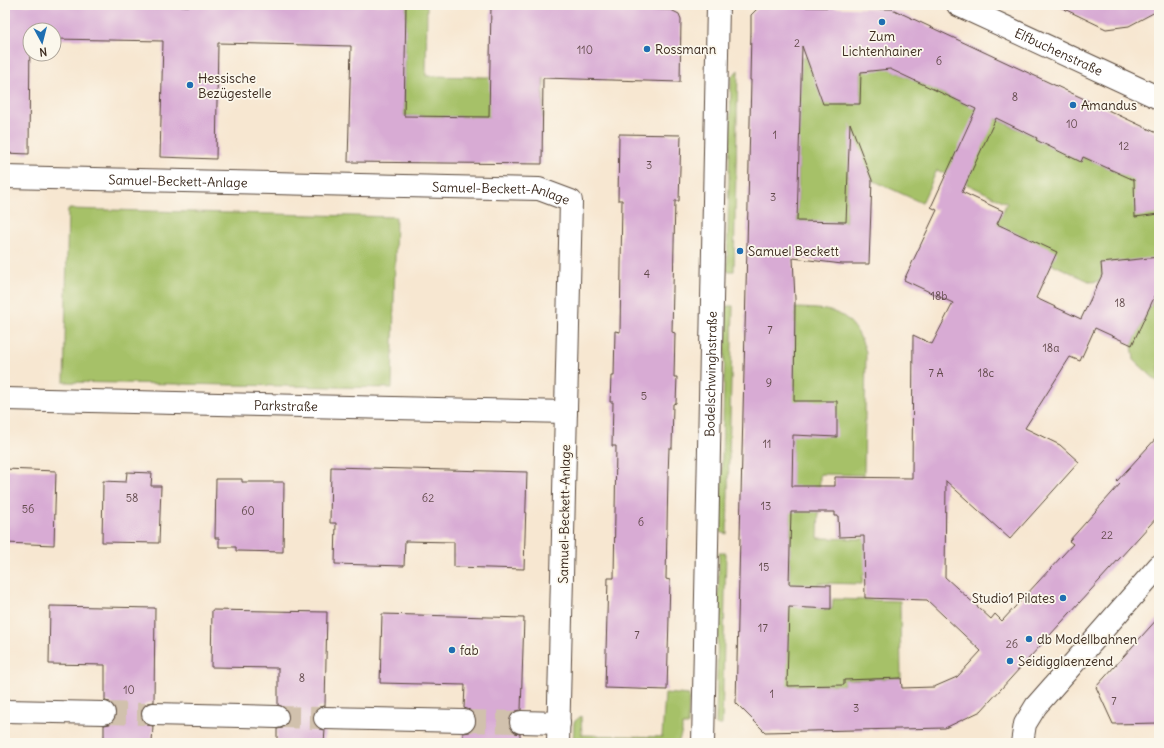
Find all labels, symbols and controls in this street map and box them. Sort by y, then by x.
marker: Zum Lichtenhainer [877,17,887,27]
north arrow [22,22,62,62]
street label: Elfbuchenstraße [1012,24,1105,80]
place label: Zum Lichtenhainer [842,28,923,60]
house number: 2 [794,36,800,50]
place label: Rossmann [655,41,717,58]
house number: 110 [577,43,593,57]
marker: Rossmann [642,44,652,54]
text: N [39,45,48,59]
house number: 6 [936,54,942,68]
place label: Hessische Bezügestelle [198,70,272,102]
marker: Hessische Bezügestelle [185,80,195,90]
house number: 8 [1012,90,1018,104]
place label: Amandus [1081,97,1137,114]
marker: Amandus [1068,100,1078,110]
house number: 10 [1066,117,1078,131]
house number: 1 [773,128,777,142]
house number: 12 [1119,139,1129,153]
house number: 3 [646,158,652,172]
street label: Samuel-Beckett-Anlage [108,171,248,191]
street label: Samuel-Beckett-Anlage [432,179,572,209]
house number: 3 [770,190,776,204]
place label: Samuel Beckett [748,243,840,260]
marker: Samuel Beckett [735,246,745,256]
house number: 4 [644,267,650,281]
house number: 18b [931,289,947,303]
house number: 18 [1115,296,1125,310]
street label: Bodelschwinghstraße [701,311,721,437]
house number: 7 [767,323,773,337]
house number: 18a [1043,341,1059,355]
house number: 7 A [928,366,944,380]
house number: 18c [978,366,995,380]
house number: 9 [766,376,772,390]
house number: 5 [641,389,647,403]
street label: Parkstraße [254,397,318,415]
house number: 11 [763,437,771,451]
street label: Samuel-Beckett-Anlage [555,444,574,584]
house number: 58 [126,491,138,505]
house number: 62 [422,491,434,505]
house number: 13 [761,499,771,513]
house number: 56 [22,502,34,516]
house number: 60 [241,504,255,518]
house number: 6 [638,515,644,529]
house number: 22 [1101,528,1113,542]
house number: 15 [759,560,769,574]
place label: Studio1 Pilates [972,590,1055,607]
marker: Studio1 Pilates [1058,593,1068,603]
house number: 17 [758,621,768,635]
house number: 7 [634,628,640,642]
place label: db Modellbahnen [1037,631,1138,648]
marker: db Modellbahnen [1024,634,1034,644]
house number: 26 [1006,637,1018,651]
place label: fab [460,642,479,659]
marker: fab [447,645,457,655]
place label: Seidigglaenzend [1018,653,1114,670]
marker: Seidigglaenzend [1005,656,1015,666]
house number: 8 [299,671,305,685]
house number: 10 [123,683,135,697]
house number: 1 [770,687,774,701]
house number: 7 [1111,694,1117,708]
house number: 3 [853,701,859,715]

